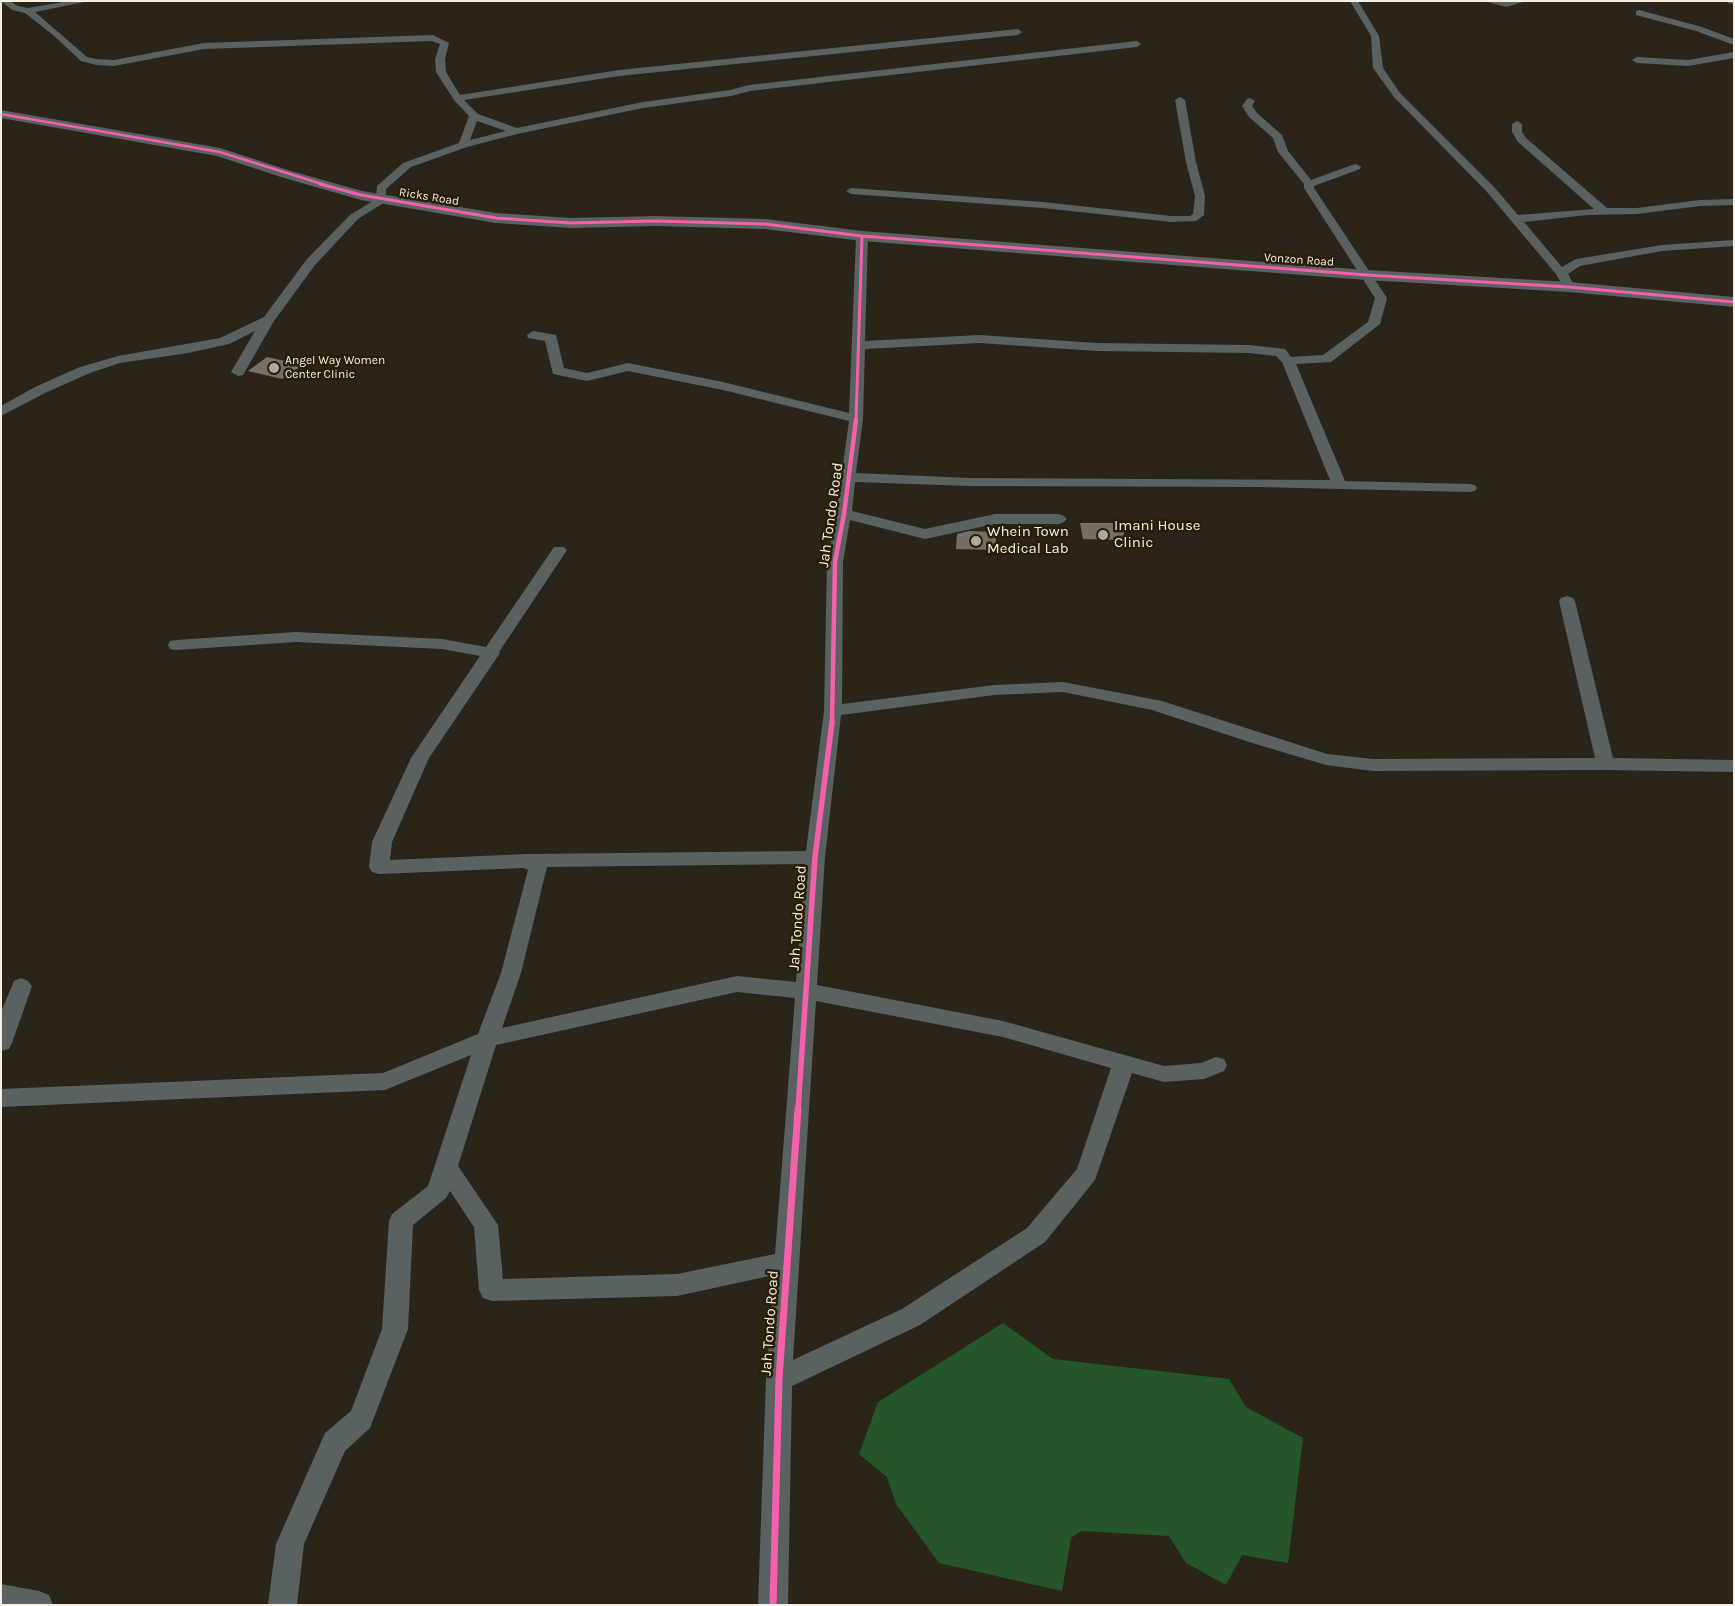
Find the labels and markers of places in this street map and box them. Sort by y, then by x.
place label: Angel Way Women Center Clinic [285,354,385,382]
marker: Angel Way Women Center Clinic [267,361,281,375]
place label: Imani House Clinic [1114,517,1200,552]
place label: Whein Town Medical Lab [987,523,1069,558]
marker: Imani House Clinic [1096,528,1110,542]
marker: Whein Town Medical Lab [969,534,983,548]

